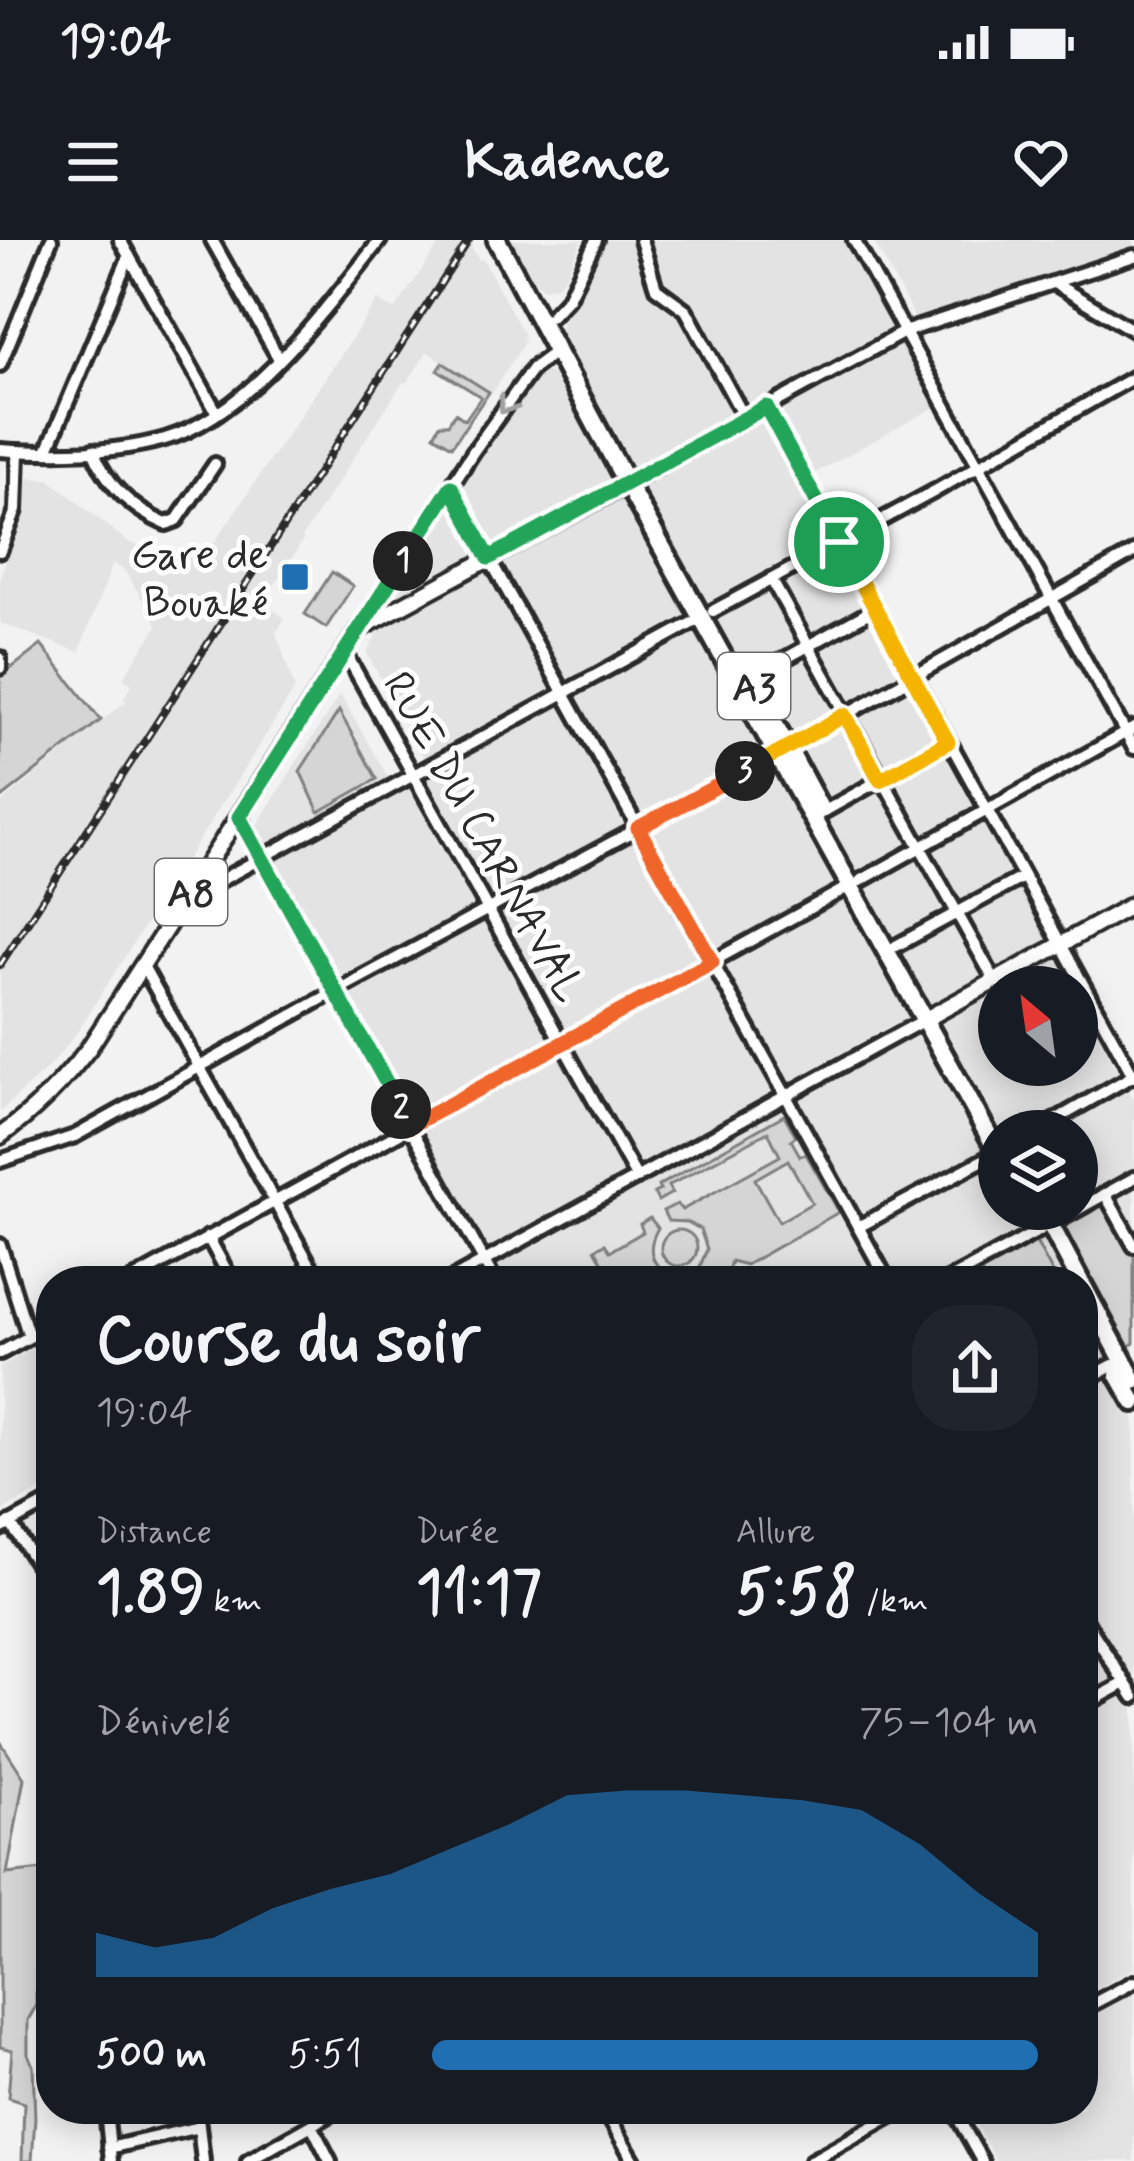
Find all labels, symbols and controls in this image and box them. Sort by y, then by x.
text: 19:04 [60,13,171,72]
text: Kadence [464,127,670,198]
icon: menu [60,129,126,195]
icon: heart [1008,129,1074,195]
one-way arrow [499,393,521,414]
pin [788,491,890,593]
icon: arrive [806,509,872,575]
place label: Gare de Bouaké [131,529,268,632]
pin: 1 [373,531,433,591]
text: 1 [396,539,410,583]
marker: Gare de Bouaké [279,561,311,593]
road number: A3 [718,653,790,719]
street label: RUE DU CARNAVAL [368,663,596,1013]
pin: 3 [715,741,775,801]
text: 3 [738,749,752,793]
road number: A8 [155,859,227,925]
north arrow [978,966,1098,1086]
map controls [978,966,1098,1230]
pin: 2 [371,1079,431,1139]
text: 2 [393,1087,409,1131]
button: layers [978,1110,1098,1230]
text: Course du soir [96,1300,480,1386]
button: share [912,1305,1038,1431]
text: 19:04 [96,1388,193,1439]
text: Distance [96,1511,212,1555]
text: Durée [416,1511,499,1555]
text: Allure [736,1511,815,1555]
text: 1.89 [96,1555,205,1634]
text: 11:17 [416,1555,542,1634]
text: 5:58 [736,1555,857,1634]
text: km [205,1580,262,1624]
text: /km [857,1580,928,1624]
text: Dénivelé [96,1698,230,1749]
text: 75–104 m [859,1698,1038,1749]
text: 500 m [96,2030,207,2081]
text: 5:51 [288,2030,362,2081]

